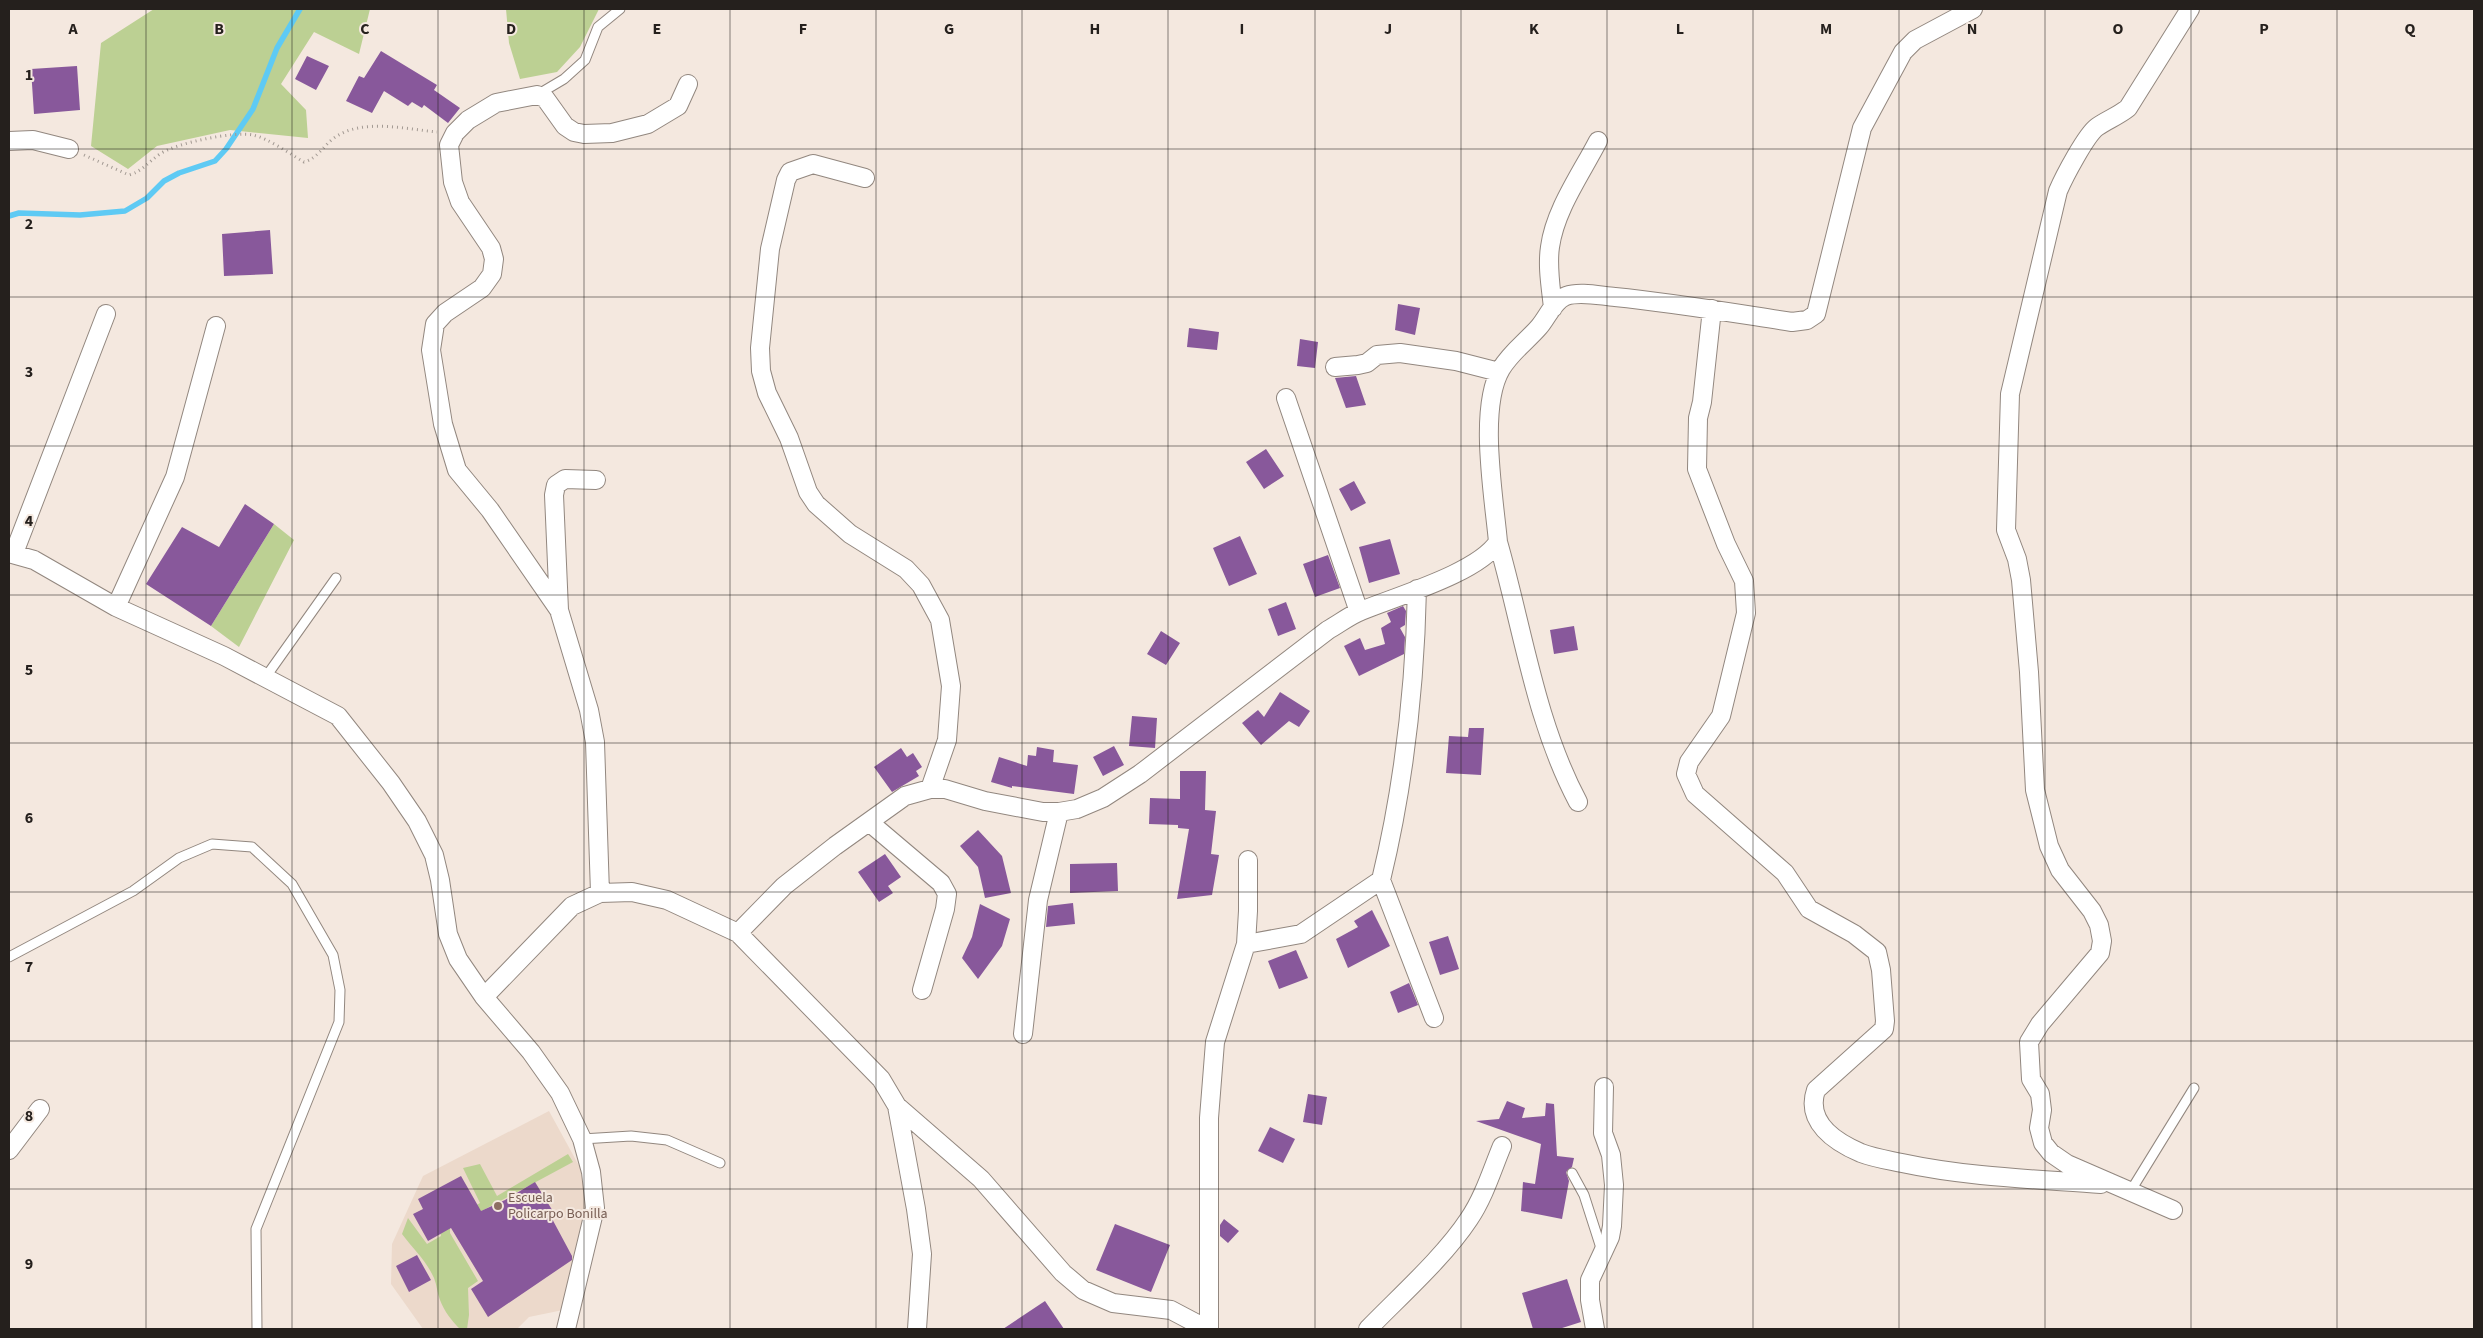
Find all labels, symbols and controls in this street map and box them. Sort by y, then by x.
text: A [67,18,78,40]
text: B [214,18,224,40]
text: C [360,18,370,40]
text: D [506,18,516,40]
text: E [653,18,661,40]
text: F [799,18,807,40]
text: G [944,18,954,40]
text: H [1090,18,1100,40]
text: I [1240,18,1244,40]
text: J [1384,18,1392,40]
text: K [1529,18,1539,40]
text: L [1676,18,1684,40]
text: M [1820,18,1832,40]
text: N [1967,18,1977,40]
text: O [2113,18,2124,40]
text: P [2259,18,2269,40]
text: Q [2405,18,2416,40]
text: 1 [25,64,33,86]
text: 2 [25,213,33,235]
text: 3 [25,361,33,383]
text: 4 [25,510,34,532]
text: 5 [25,659,33,681]
text: 6 [25,807,33,829]
text: 7 [25,956,33,978]
text: 8 [25,1105,33,1127]
place label: Escuela Policarpo Bonilla [508,1188,608,1224]
marker: Escuela Policarpo Bonilla [492,1200,504,1212]
text: 9 [25,1253,33,1275]

